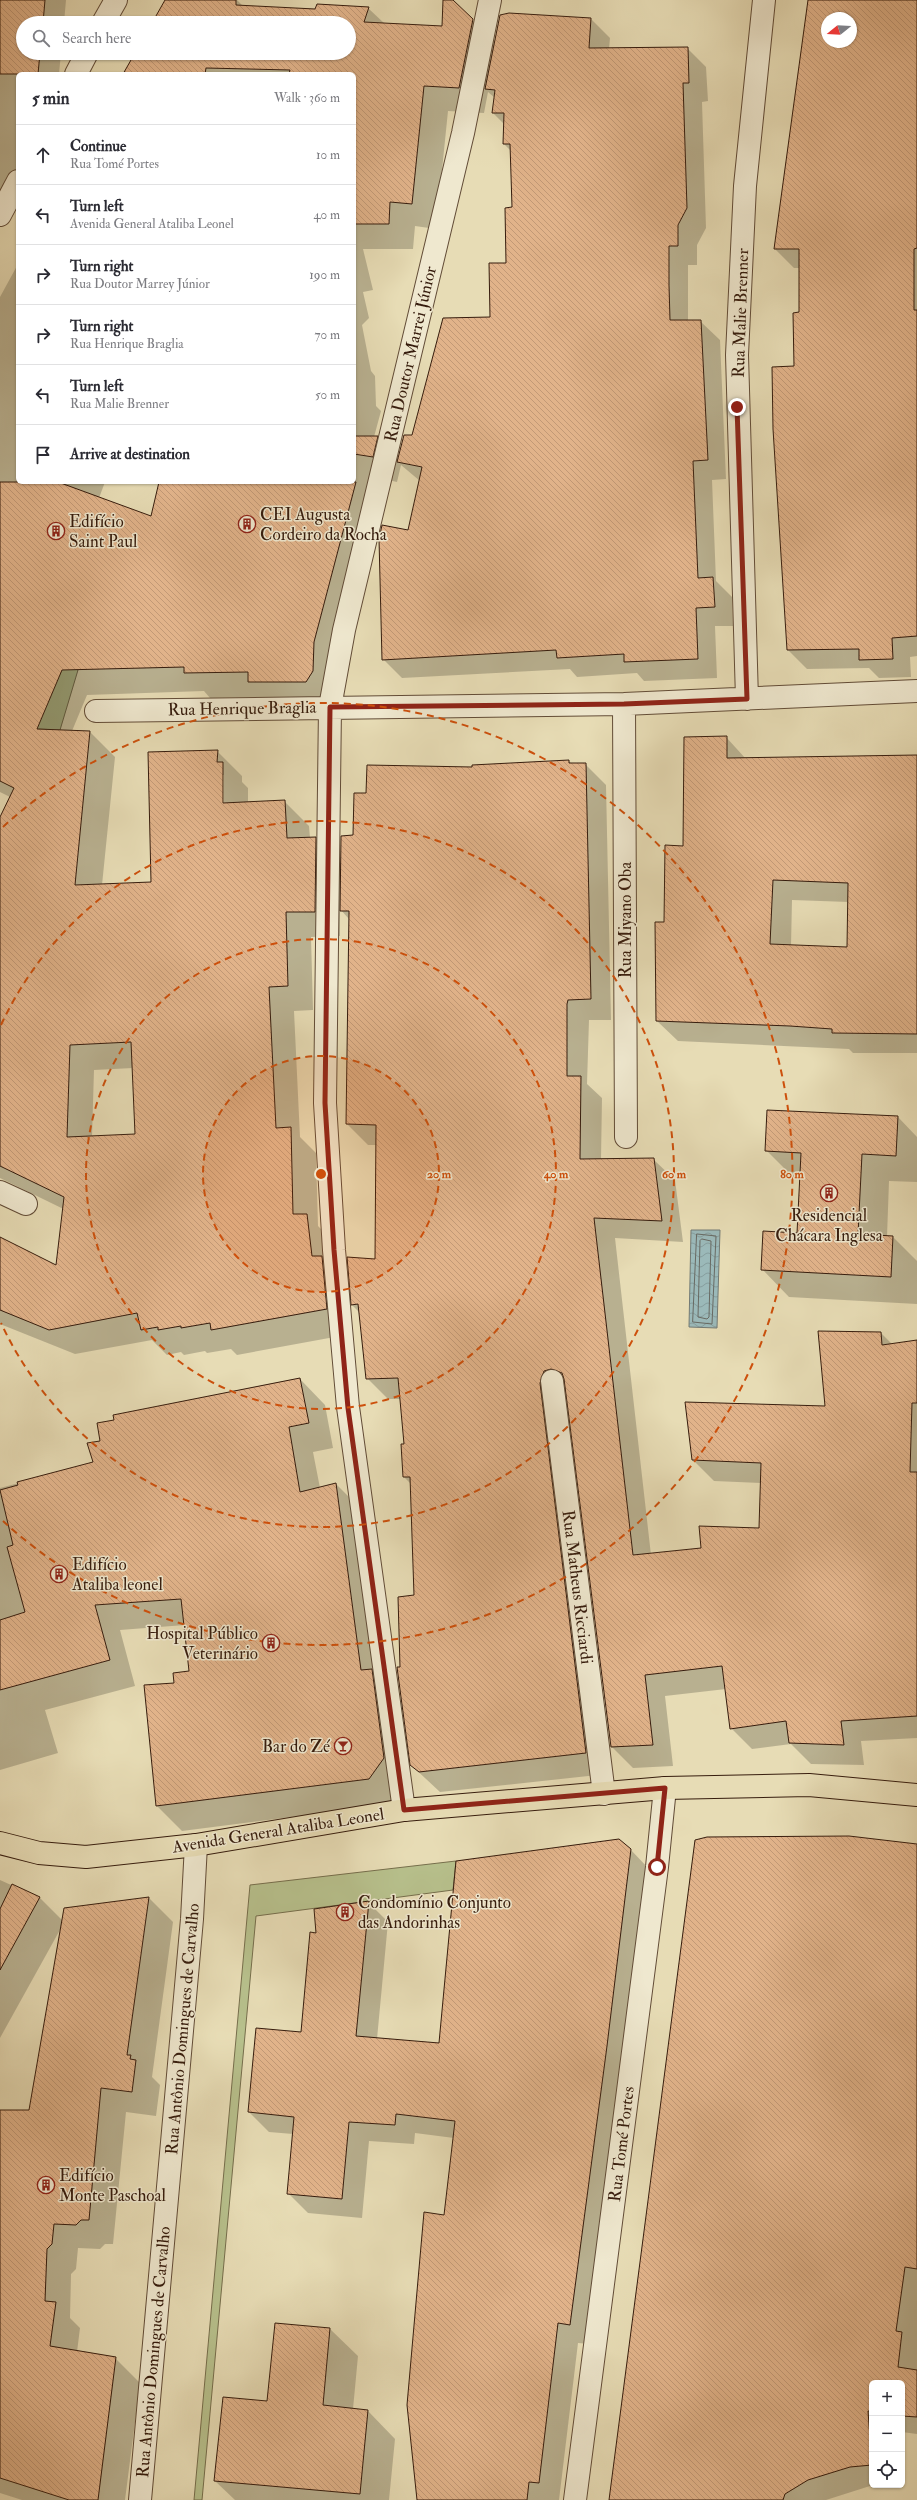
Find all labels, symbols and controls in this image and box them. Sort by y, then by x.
north arrow [821,12,857,48]
search box [16,16,356,60]
icon: search [30,27,52,49]
text: Search here [62,29,131,48]
text: 5 min [32,88,70,109]
text: Walk · 360 m [274,90,340,106]
text: Continue [70,137,126,156]
icon: ahead [32,144,54,166]
text: 10 m [316,147,340,163]
text: Rua Tomé Portes [70,156,159,172]
text: Turn left [70,197,124,216]
icon: left [32,204,54,226]
text: 40 m [314,207,340,223]
text: Avenida General Ataliba Leonel [70,216,234,232]
street label: Rua Malie Brenner [728,247,753,378]
text: Turn right [70,257,133,276]
street label: Rua Doutor Marrei Júnior [380,263,442,444]
icon: right [32,264,54,286]
text: 190 m [309,267,340,283]
text: Rua Doutor Marrey Júnior [70,276,210,292]
text: Turn right [70,317,133,336]
icon: right [32,324,54,346]
text: 70 m [315,327,340,343]
text: Rua Henrique Braglia [70,336,184,352]
text: Turn left [70,377,124,396]
icon: left [32,384,54,406]
text: 50 m [315,387,340,403]
text: Rua Malie Brenner [70,396,169,412]
route end [728,398,746,416]
icon: arrive [32,444,54,466]
text: Arrive at destination [70,445,190,464]
place label: CEI Augusta Cordeiro da Rocha [260,504,388,545]
place label: Edifício Saint Paul [69,511,138,552]
building icon: CEI Augusta Cordeiro da Rocha [237,514,257,534]
building icon: Edifício Saint Paul [46,521,66,541]
street label: Rua Henrique Braglia [167,697,318,720]
street label: Rua Miyano Oba [615,861,637,978]
centre of rings [314,1167,328,1181]
text: 20 m [427,1167,452,1182]
text: 40 m [543,1167,569,1182]
text: 60 m [662,1167,687,1182]
text: 80 m [780,1167,804,1182]
building icon: Residencial Chácara Inglesa [819,1183,839,1203]
place label: Residencial Chácara Inglesa [775,1205,884,1246]
street label: Rua Matheus Ricciardi [558,1509,597,1666]
place label: Edifício Ataliba leonel [71,1554,163,1595]
building icon: Edifício Ataliba leonel [49,1564,69,1584]
place label: Hospital Público Veterinário [146,1623,258,1664]
building icon: Hospital Público Veterinário [261,1633,281,1653]
place label: Bar do Zé [262,1736,331,1757]
bar icon: Bar do Zé [333,1736,353,1756]
street label: Avenida General Ataliba Leonel [170,1803,386,1858]
route start [648,1858,666,1876]
place label: Condomínio Conjunto das Andorinhas [358,1892,511,1933]
street label: Rua Antônio Domingues de Carvalho [161,1902,204,2156]
building icon: Condomínio Conjunto das Andorinhas [335,1902,355,1922]
street label: Rua Tomé Portes [604,2085,639,2203]
place label: Edifício Monte Paschoal [59,2165,166,2206]
building icon: Edifício Monte Paschoal [36,2175,56,2195]
street label: Rua Antônio Domingues de Carvalho [132,2225,175,2479]
map controls [869,2380,905,2488]
button: + [869,2380,905,2416]
button: − [869,2416,905,2452]
button: locate [869,2452,905,2488]

